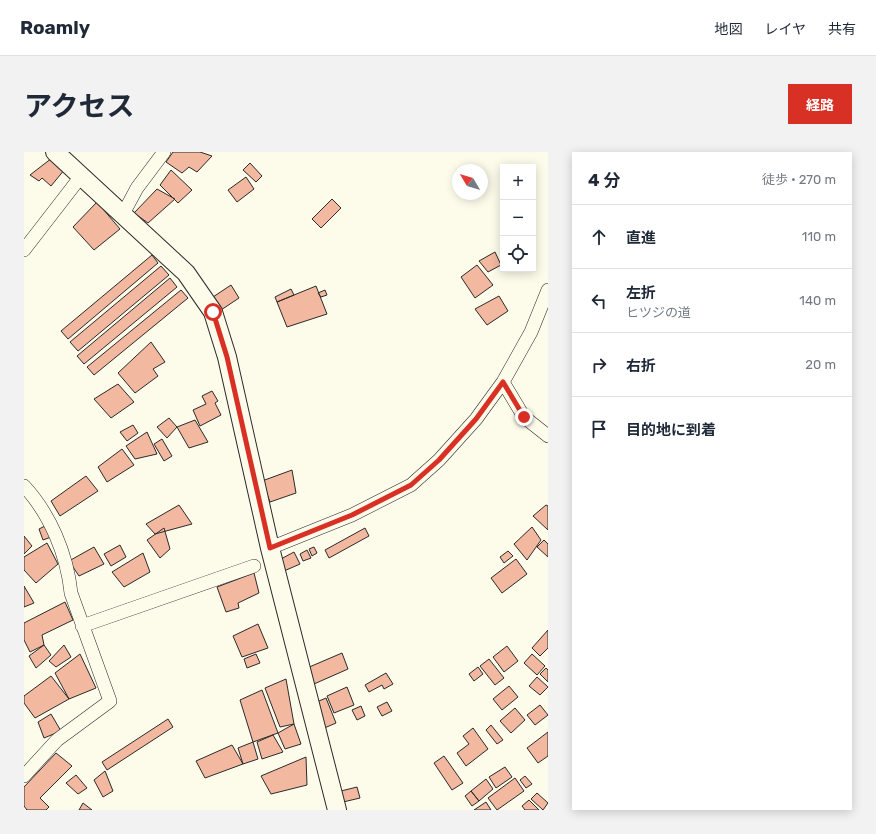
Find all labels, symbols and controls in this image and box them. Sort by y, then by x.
text: Roamly [20,16,90,39]
text: 地図 [714,21,742,38]
text: レイヤ [764,21,806,38]
text: 共有 [828,21,856,38]
button: 経路 [788,84,852,124]
text: アクセス [24,90,135,123]
north arrow [452,164,488,200]
map controls [500,164,536,272]
button: + [500,164,536,200]
text: 4 分 [588,170,620,190]
text: 徒歩 · 270 m [762,172,836,187]
button: − [500,200,536,236]
icon: ahead [588,226,610,248]
text: 直進 [626,229,656,247]
text: 110 m [802,229,836,244]
button: locate [500,236,536,272]
text: 左折 [626,284,656,302]
icon: left [588,290,610,312]
text: 140 m [799,293,836,308]
route start [204,303,222,321]
text: ヒツジの道 [626,305,691,320]
icon: right [588,354,610,376]
text: 右折 [626,357,656,375]
text: 20 m [805,357,836,372]
route end [515,408,533,426]
icon: arrive [588,418,610,440]
text: 目的地に到着 [626,421,716,439]

